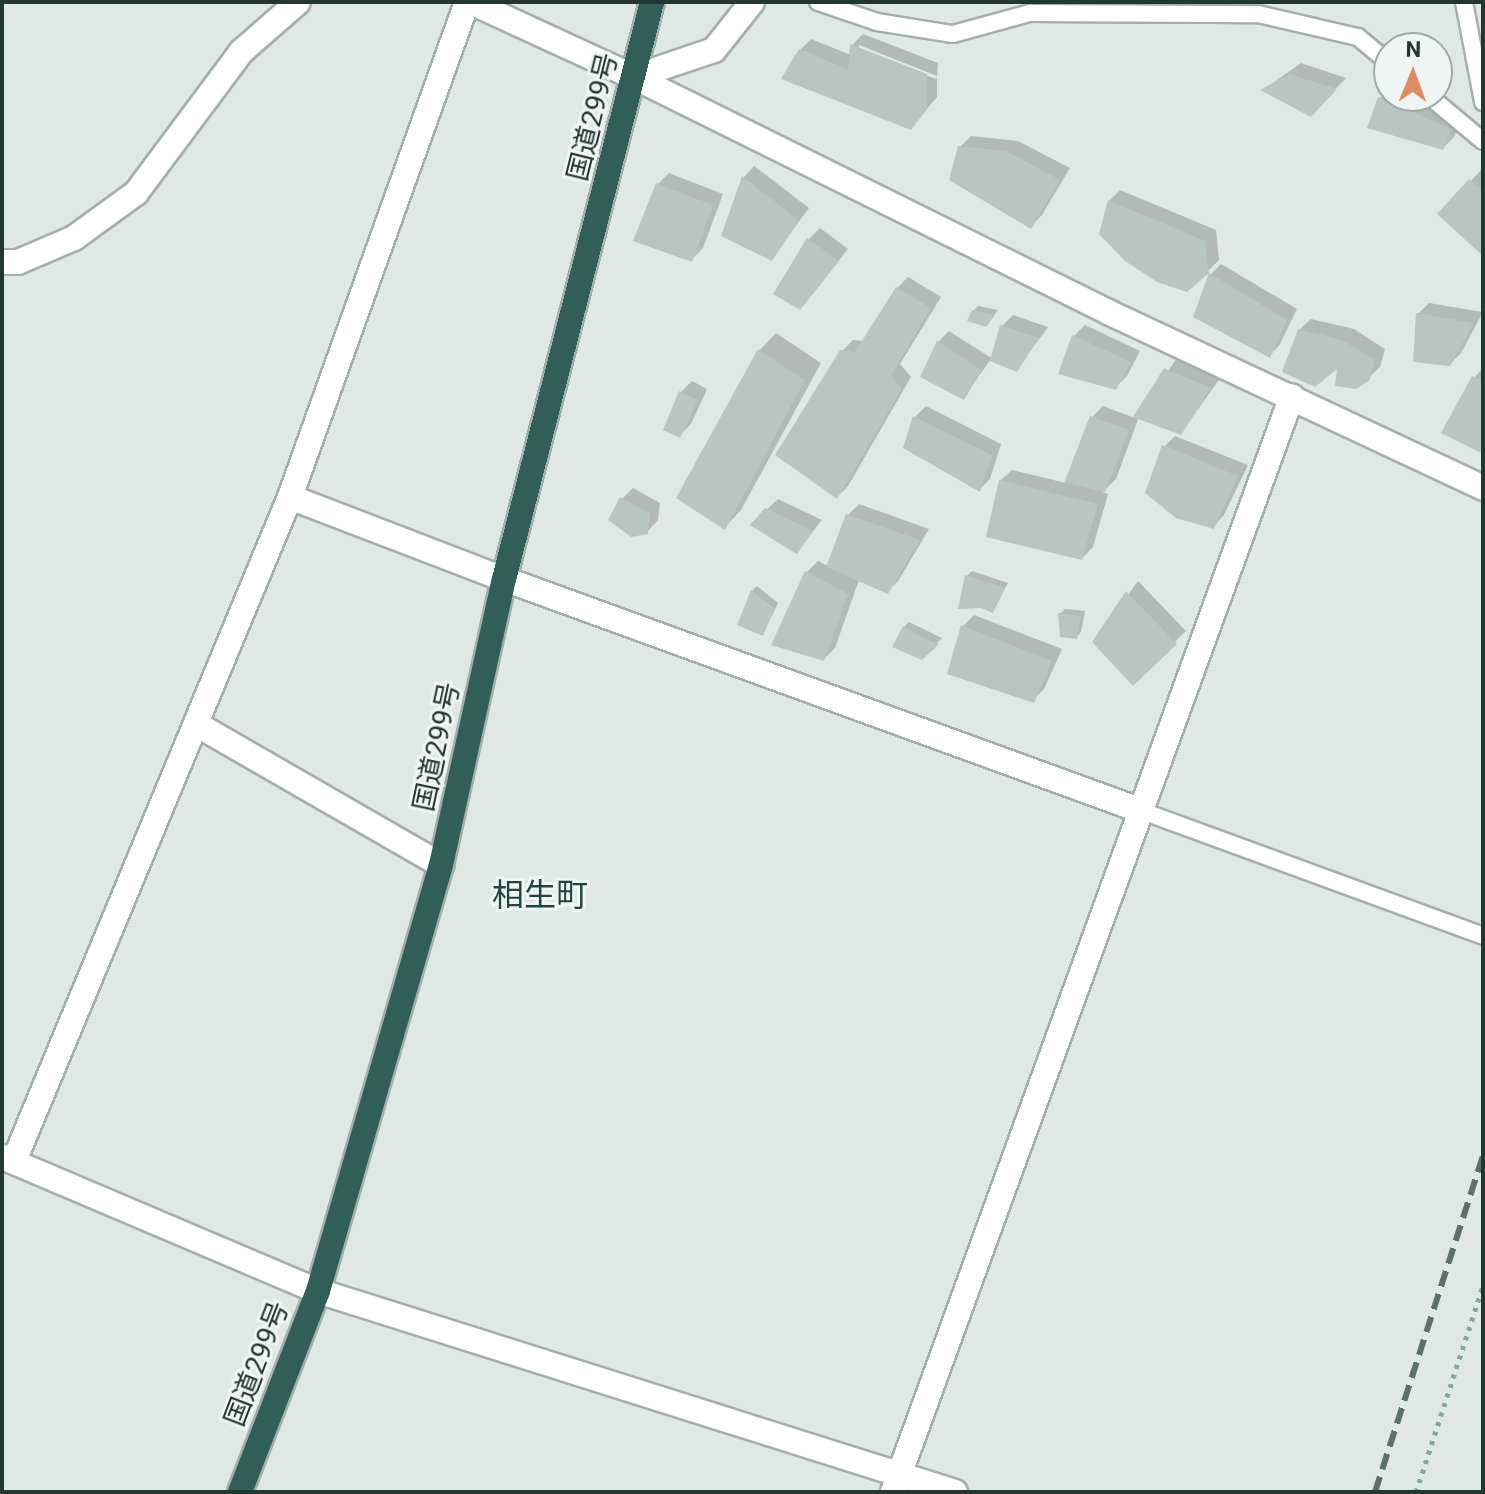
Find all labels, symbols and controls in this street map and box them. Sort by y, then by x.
north arrow [1373,32,1453,112]
text: N [1405,37,1421,62]
street label: 国道299号 [561,49,625,185]
street label: 国道299号 [407,679,467,815]
district label: 相生町 [492,876,588,914]
street label: 国道299号 [218,1297,296,1431]

